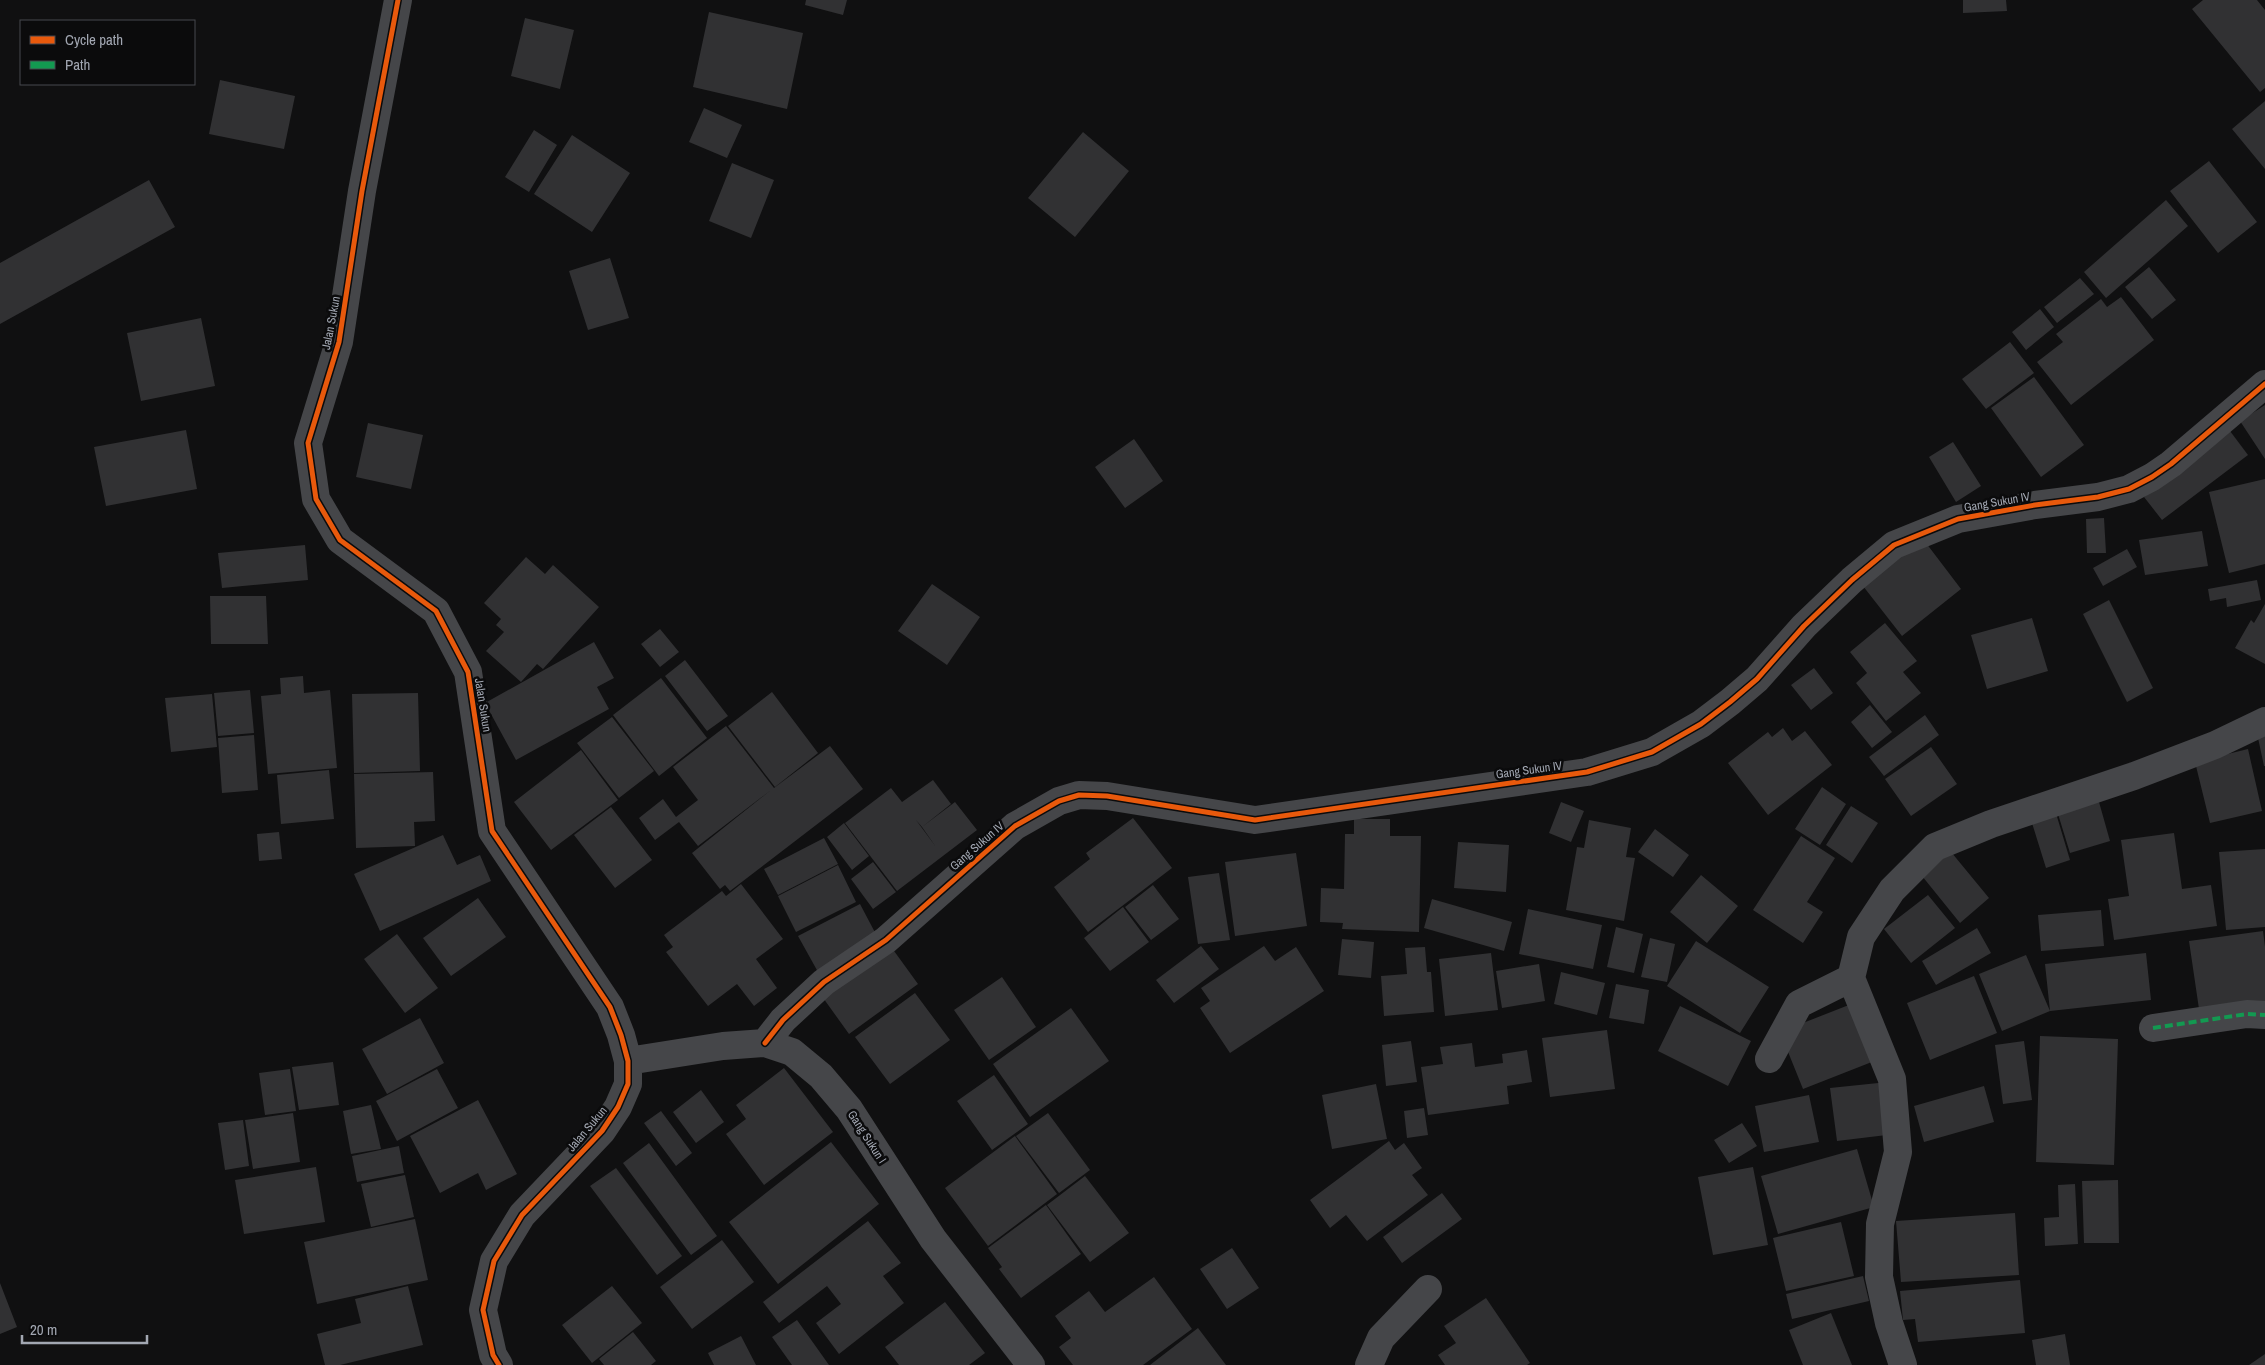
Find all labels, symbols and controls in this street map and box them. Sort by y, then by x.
legend [20,20,195,85]
text: Cycle path [65,29,123,50]
text: Path [65,54,90,75]
street label: Jalan Sukun [318,295,344,351]
street label: Gang Sukun IV [1963,488,2032,516]
street label: Jalan Sukun [471,677,495,733]
street label: Gang Sukun IV [1495,757,1564,783]
street label: Gang Sukun IV [947,818,1008,874]
street label: Jalan Sukun [563,1103,611,1155]
street label: Gang Sukun I [844,1107,890,1167]
scale bar [22,1312,148,1344]
text: 20 m [30,1319,57,1340]

